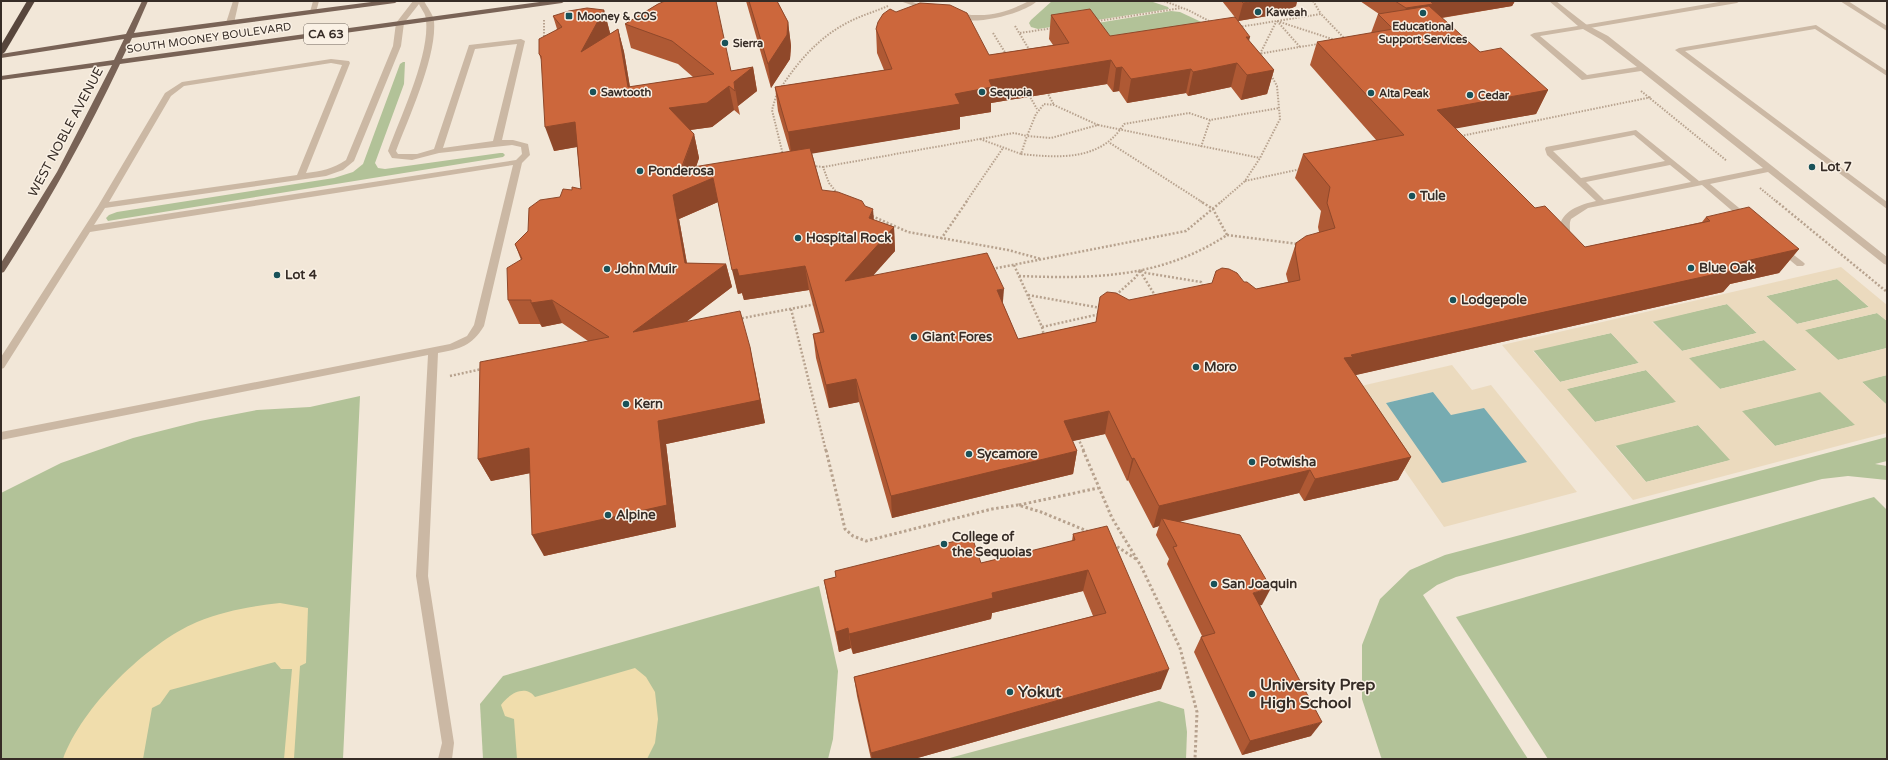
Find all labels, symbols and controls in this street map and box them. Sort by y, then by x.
place label: Kaweah [1266,6,1307,19]
marker: Kaweah [1253,7,1263,17]
marker: Educational Support Services [1418,8,1428,18]
place label: Mooney & COS [577,10,657,24]
marker: Mooney & COS [564,11,574,21]
street label: SOUTH MOONEY BOULEVARD [126,20,292,56]
place label: Educational Support Services [1379,20,1468,47]
road number: CA 63 [304,24,348,44]
place label: Sierra [733,37,763,50]
marker: Sierra [720,38,730,48]
street label: WEST NOBLE AVENUE [25,64,107,200]
place label: Sawtooth [601,86,651,99]
place label: Sequoia [990,86,1032,100]
marker: Sawtooth [588,87,598,97]
marker: Sequoia [977,87,987,97]
place label: Alta Peak [1379,87,1429,100]
marker: Alta Peak [1366,88,1376,98]
place label: Cedar [1478,89,1510,102]
marker: Cedar [1465,90,1475,100]
place label: Lot 7 [1820,159,1852,175]
marker: Lot 7 [1807,162,1817,172]
place label: Ponderosa [648,163,714,179]
marker: Ponderosa [635,166,645,176]
place label: Tule [1419,188,1446,204]
marker: Tule [1407,191,1417,201]
place label: Hospital Rock [806,230,891,246]
marker: Hospital Rock [793,233,803,243]
place label: Blue Oak [1699,260,1755,276]
place label: John Muir [614,261,678,277]
marker: Blue Oak [1686,263,1696,273]
marker: John Muir [602,264,612,274]
place label: Lot 4 [285,267,318,283]
marker: Lot 4 [272,270,282,280]
place label: Lodgepole [1461,292,1528,308]
marker: Lodgepole [1448,295,1458,305]
place label: Giant Fores [922,329,992,345]
marker: Giant Fores [909,332,919,342]
place label: Moro [1204,359,1237,375]
marker: Moro [1191,362,1201,372]
place label: Kern [634,396,663,412]
marker: Kern [621,399,631,409]
place label: Sycamore [977,446,1038,462]
marker: Sycamore [964,449,974,459]
place label: Potwisha [1260,454,1316,470]
marker: Potwisha [1247,457,1257,467]
place label: Alpine [616,507,656,523]
marker: Alpine [603,510,613,520]
place label: College of the Sequoias [951,529,1032,560]
marker: College of the Sequoias [939,539,949,549]
place label: San Joaquin [1222,576,1297,592]
marker: San Joaquin [1209,579,1219,589]
place label: University Prep High School [1260,675,1375,713]
place label: Yokut [1018,682,1062,702]
marker: Yokut [1005,687,1015,697]
marker: University Prep High School [1247,689,1257,699]

